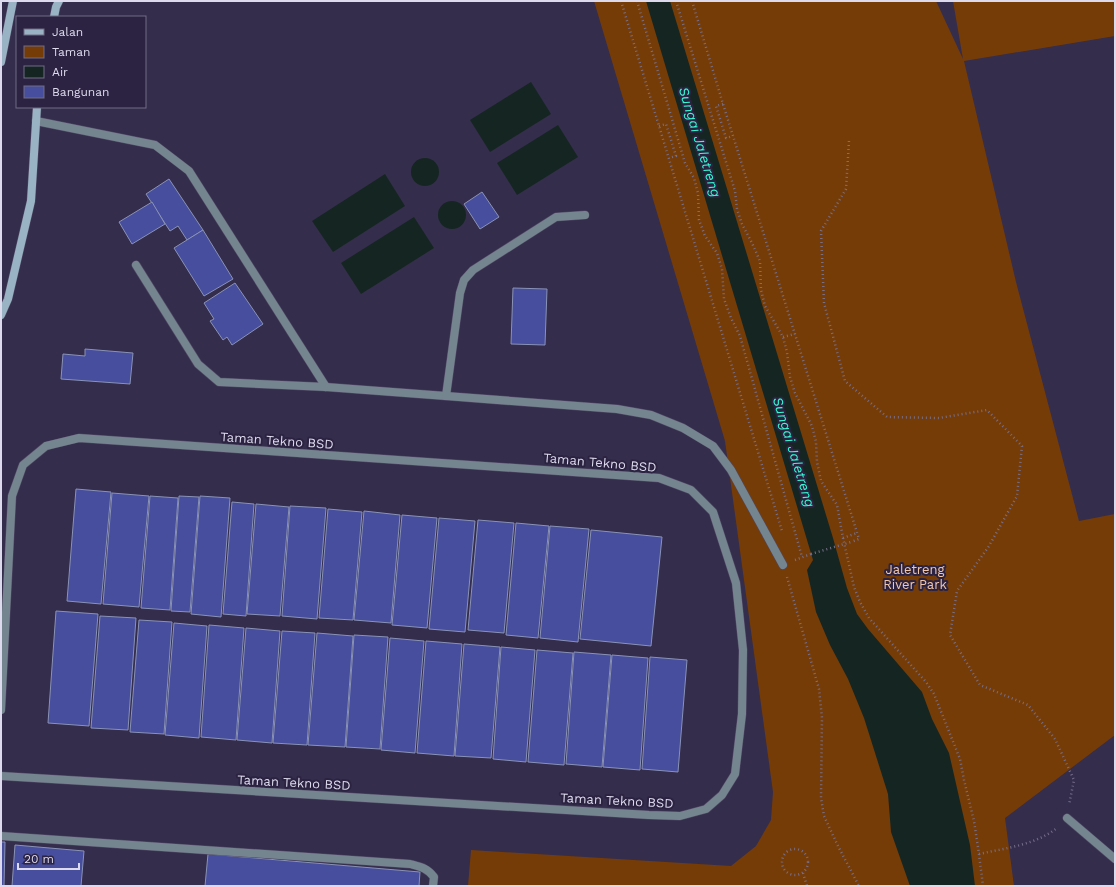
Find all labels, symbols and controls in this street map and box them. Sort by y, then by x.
legend [16,16,146,108]
text: Jalan [52,25,83,39]
text: Taman [52,45,90,59]
text: Air [52,65,68,79]
text: Bangunan [52,85,110,99]
water label: Sungai Jaletreng [676,85,725,200]
water label: Sungai Jaletreng [770,395,819,510]
street label: Taman Tekno BSD [220,429,334,452]
street label: Taman Tekno BSD [543,450,657,475]
park label: Jaletreng River Park [883,562,947,592]
street label: Taman Tekno BSD [237,772,351,793]
street label: Taman Tekno BSD [560,790,674,811]
scale bar [18,845,79,871]
text: 20 m [24,852,54,866]

